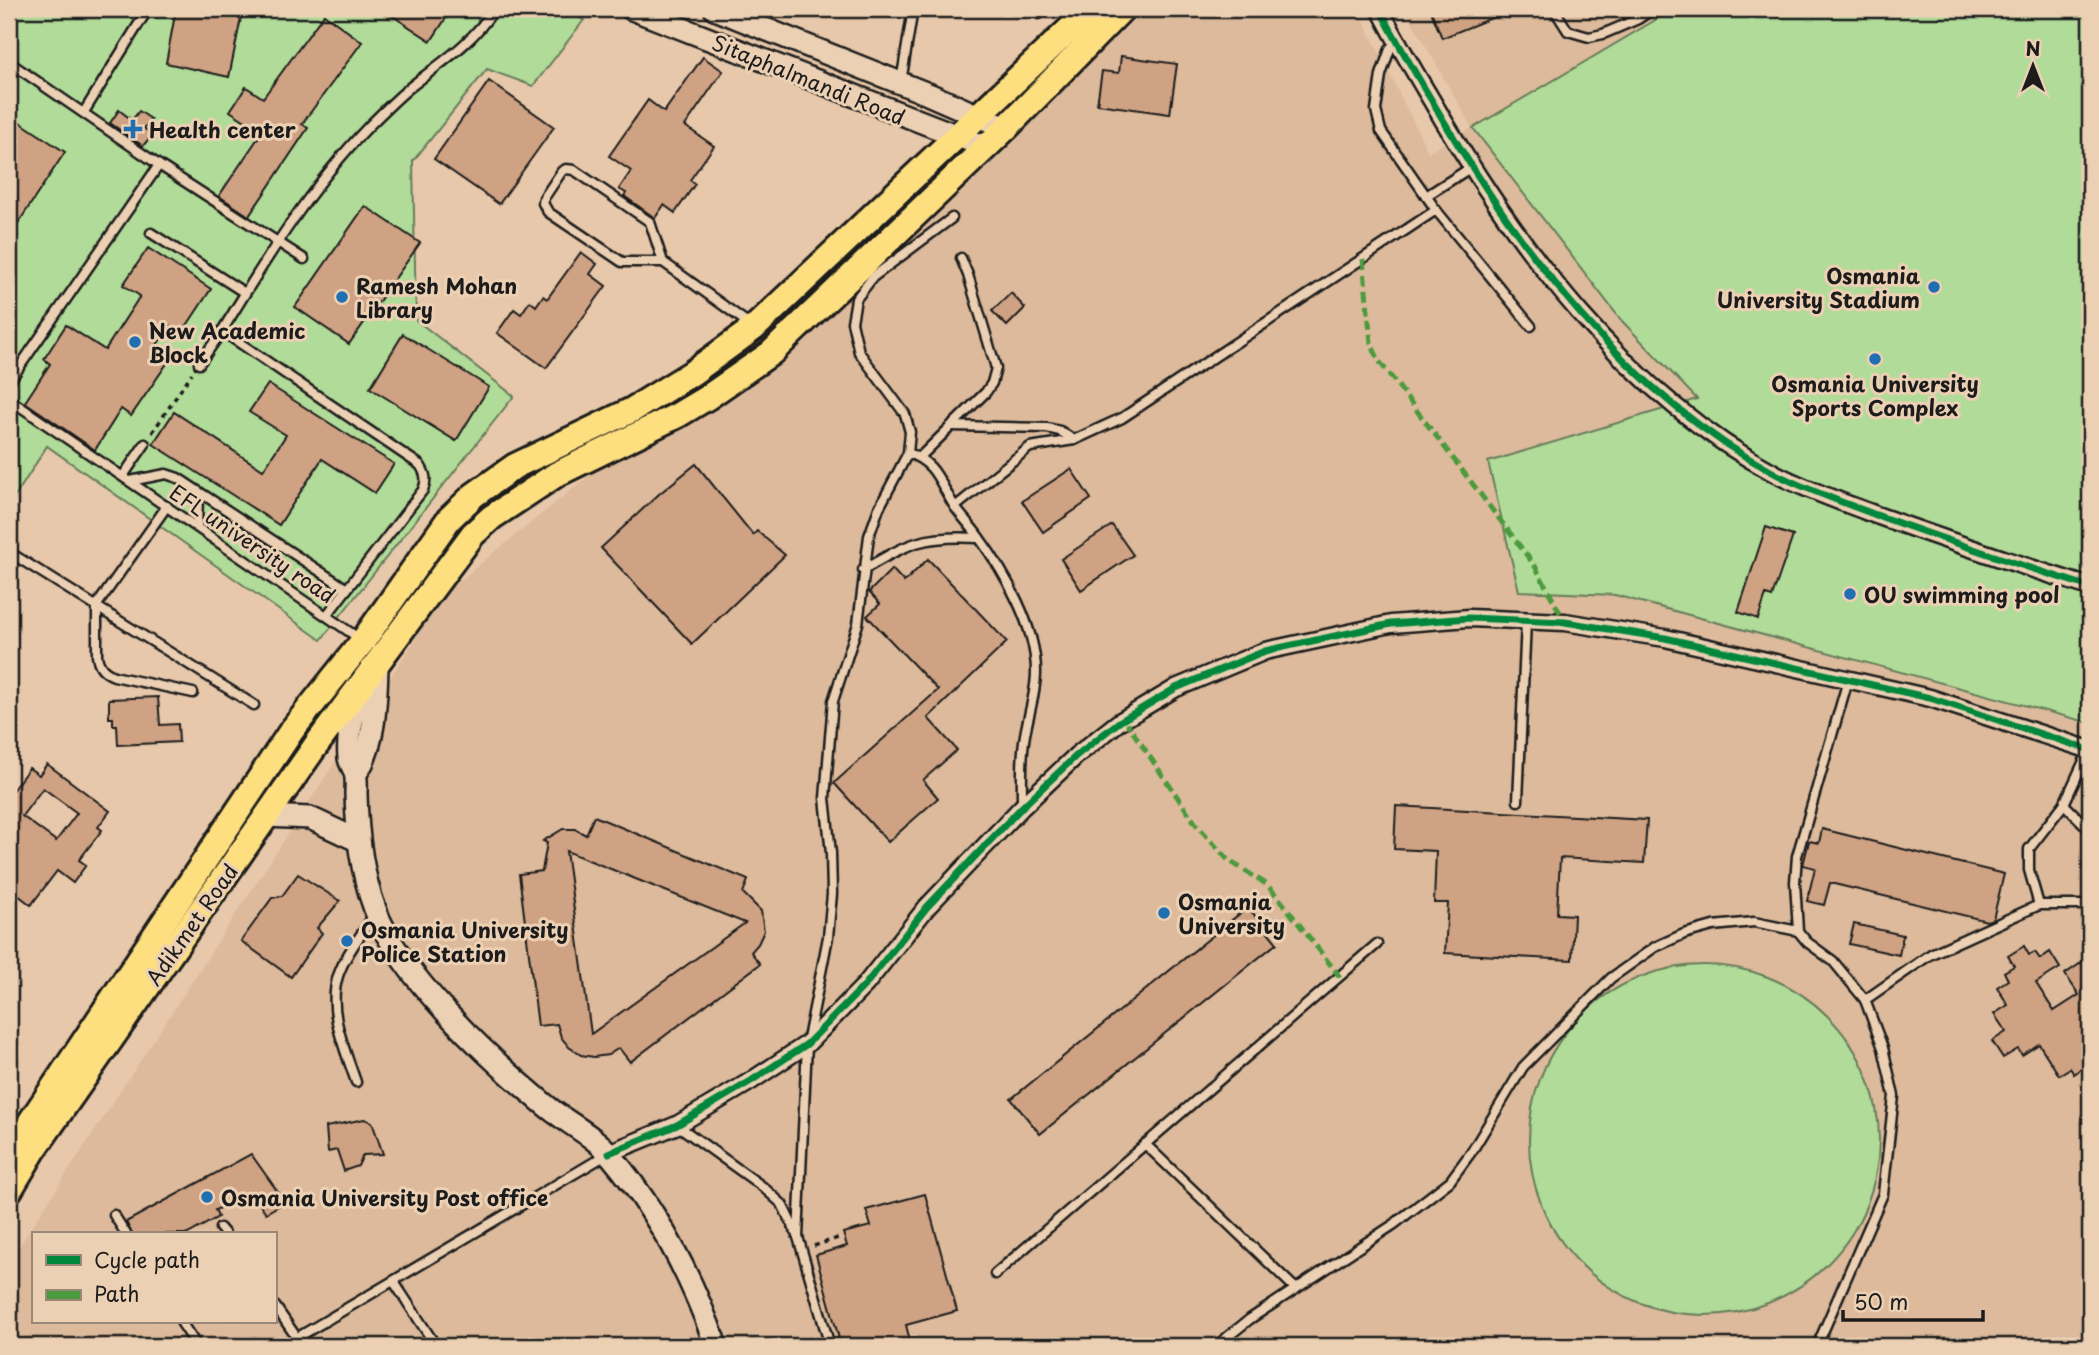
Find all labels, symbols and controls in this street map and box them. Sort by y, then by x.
street label: Sitaphalmandi Road [708,26,910,132]
north arrow [1997,32,2068,102]
text: N [2025,34,2041,62]
place label: Health center [149,113,296,145]
marker: Health center [123,119,143,139]
place label: Osmania University Stadium [1717,259,1921,315]
place label: Ramesh Mohan Library [356,269,517,325]
marker: Osmania University Stadium [1926,279,1942,295]
marker: Ramesh Mohan Library [334,289,350,305]
place label: New Academic Block [149,314,305,370]
marker: New Academic Block [127,334,143,350]
marker: Osmania University Sports Complex [1867,351,1883,367]
place label: Osmania University Sports Complex [1771,367,1979,423]
street label: EFL university road [164,476,342,610]
place label: OU swimming pool [1864,578,2059,610]
marker: OU swimming pool [1842,586,1858,602]
street label: Adikmet Road [137,857,245,991]
place label: Osmania University [1178,885,1285,941]
marker: Osmania University [1156,905,1172,921]
place label: Osmania University Police Station [361,913,568,969]
marker: Osmania University Police Station [339,933,355,949]
place label: Osmania University Post office [221,1181,548,1213]
marker: Osmania University Post office [199,1189,215,1205]
legend [32,1232,276,1324]
text: Cycle path [94,1243,200,1275]
text: Path [94,1277,139,1309]
scale bar [1843,1278,1983,1322]
text: 50 m [1854,1285,1908,1317]

